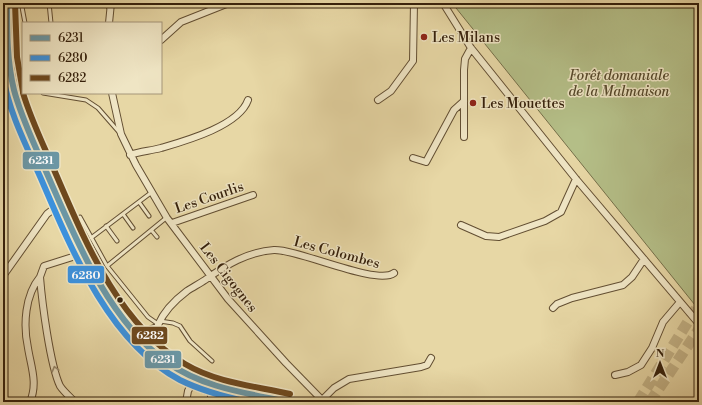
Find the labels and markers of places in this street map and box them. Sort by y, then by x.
place label: Les Milans [432,29,500,47]
marker: Les Milans [419,32,429,42]
place label: Les Mouettes [481,95,565,113]
marker: Les Mouettes [468,98,478,108]
unlabelled marker [115,295,125,305]

